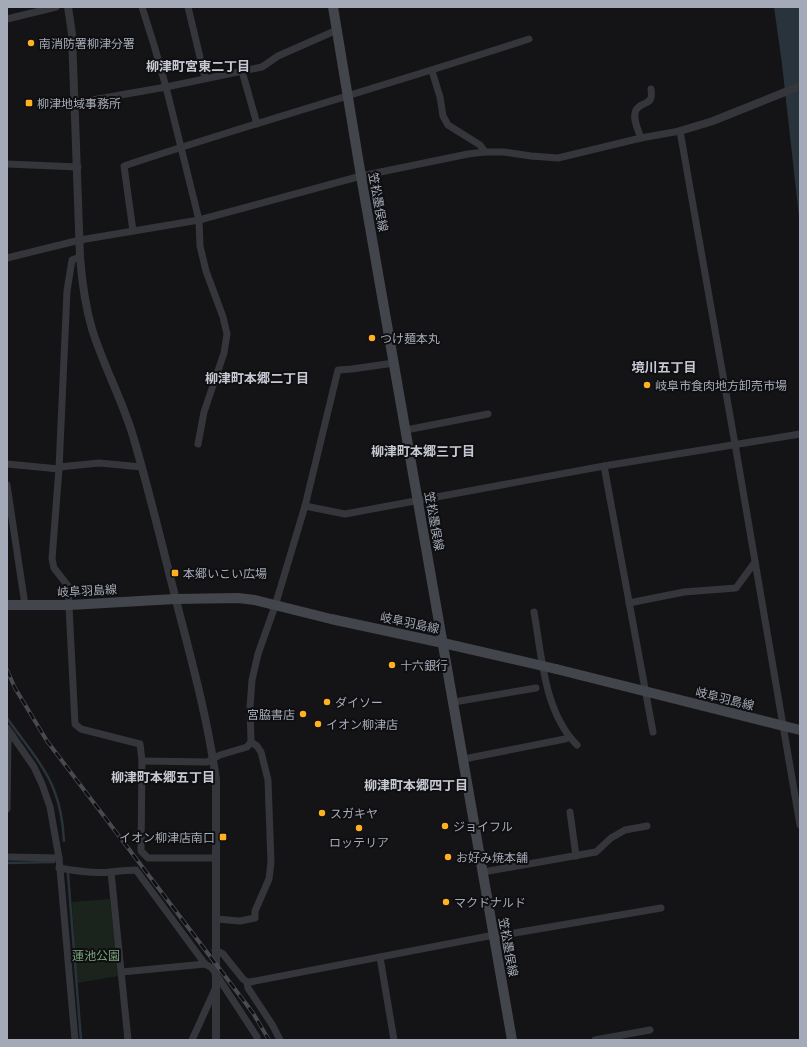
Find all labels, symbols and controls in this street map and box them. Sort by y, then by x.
place label: 南消防署柳津分署 [39,36,135,50]
marker: 南消防署柳津分署 [26,38,36,48]
district label: 柳津町宮東二丁目 [146,58,250,74]
place label: 柳津地域事務所 [37,96,121,110]
marker: 柳津地域事務所 [24,98,34,108]
street label: 笠松墨俣線 [367,171,391,233]
place label: つけ麺本丸 [380,331,440,345]
marker: つけ麺本丸 [367,333,377,343]
district label: 境川五丁目 [631,359,697,375]
district label: 柳津町本郷二丁目 [205,370,309,386]
place label: 岐阜市食肉地方卸売市場 [655,378,787,392]
marker: 岐阜市食肉地方卸売市場 [642,380,652,390]
district label: 柳津町本郷三丁目 [371,443,475,459]
street label: 笠松墨俣線 [423,490,447,552]
place label: 本郷いこい広場 [183,566,267,580]
marker: 本郷いこい広場 [170,568,180,578]
street label: 岐阜羽島線 [57,581,117,599]
street label: 岐阜羽島線 [379,609,441,635]
place label: 十六銀行 [400,658,448,672]
marker: 十六銀行 [387,660,397,670]
street label: 岐阜羽島線 [694,684,756,712]
place label: ダイソー [335,695,383,709]
marker: ダイソー [322,697,332,707]
place label: 宮脇書店 [247,707,295,721]
marker: 宮脇書店 [298,709,308,719]
place label: イオン柳津店 [326,717,398,731]
marker: イオン柳津店 [313,719,323,729]
district label: 柳津町本郷五丁目 [111,769,215,785]
district label: 柳津町本郷四丁目 [364,777,468,793]
place label: スガキヤ [330,806,378,820]
marker: スガキヤ [317,808,327,818]
place label: ジョイフル [453,819,513,833]
marker: ジョイフル [440,821,450,831]
marker: ロッテリア [354,823,364,833]
place label: イオン柳津店南口 [119,830,215,844]
marker: イオン柳津店南口 [218,832,228,842]
place label: ロッテリア [329,835,389,849]
place label: お好み焼本舗 [456,850,528,864]
marker: お好み焼本舗 [443,852,453,862]
place label: マクドナルド [454,895,526,909]
marker: マクドナルド [441,897,451,907]
street label: 笠松墨俣線 [497,916,521,978]
park label: 蓮池公園 [72,948,120,962]

